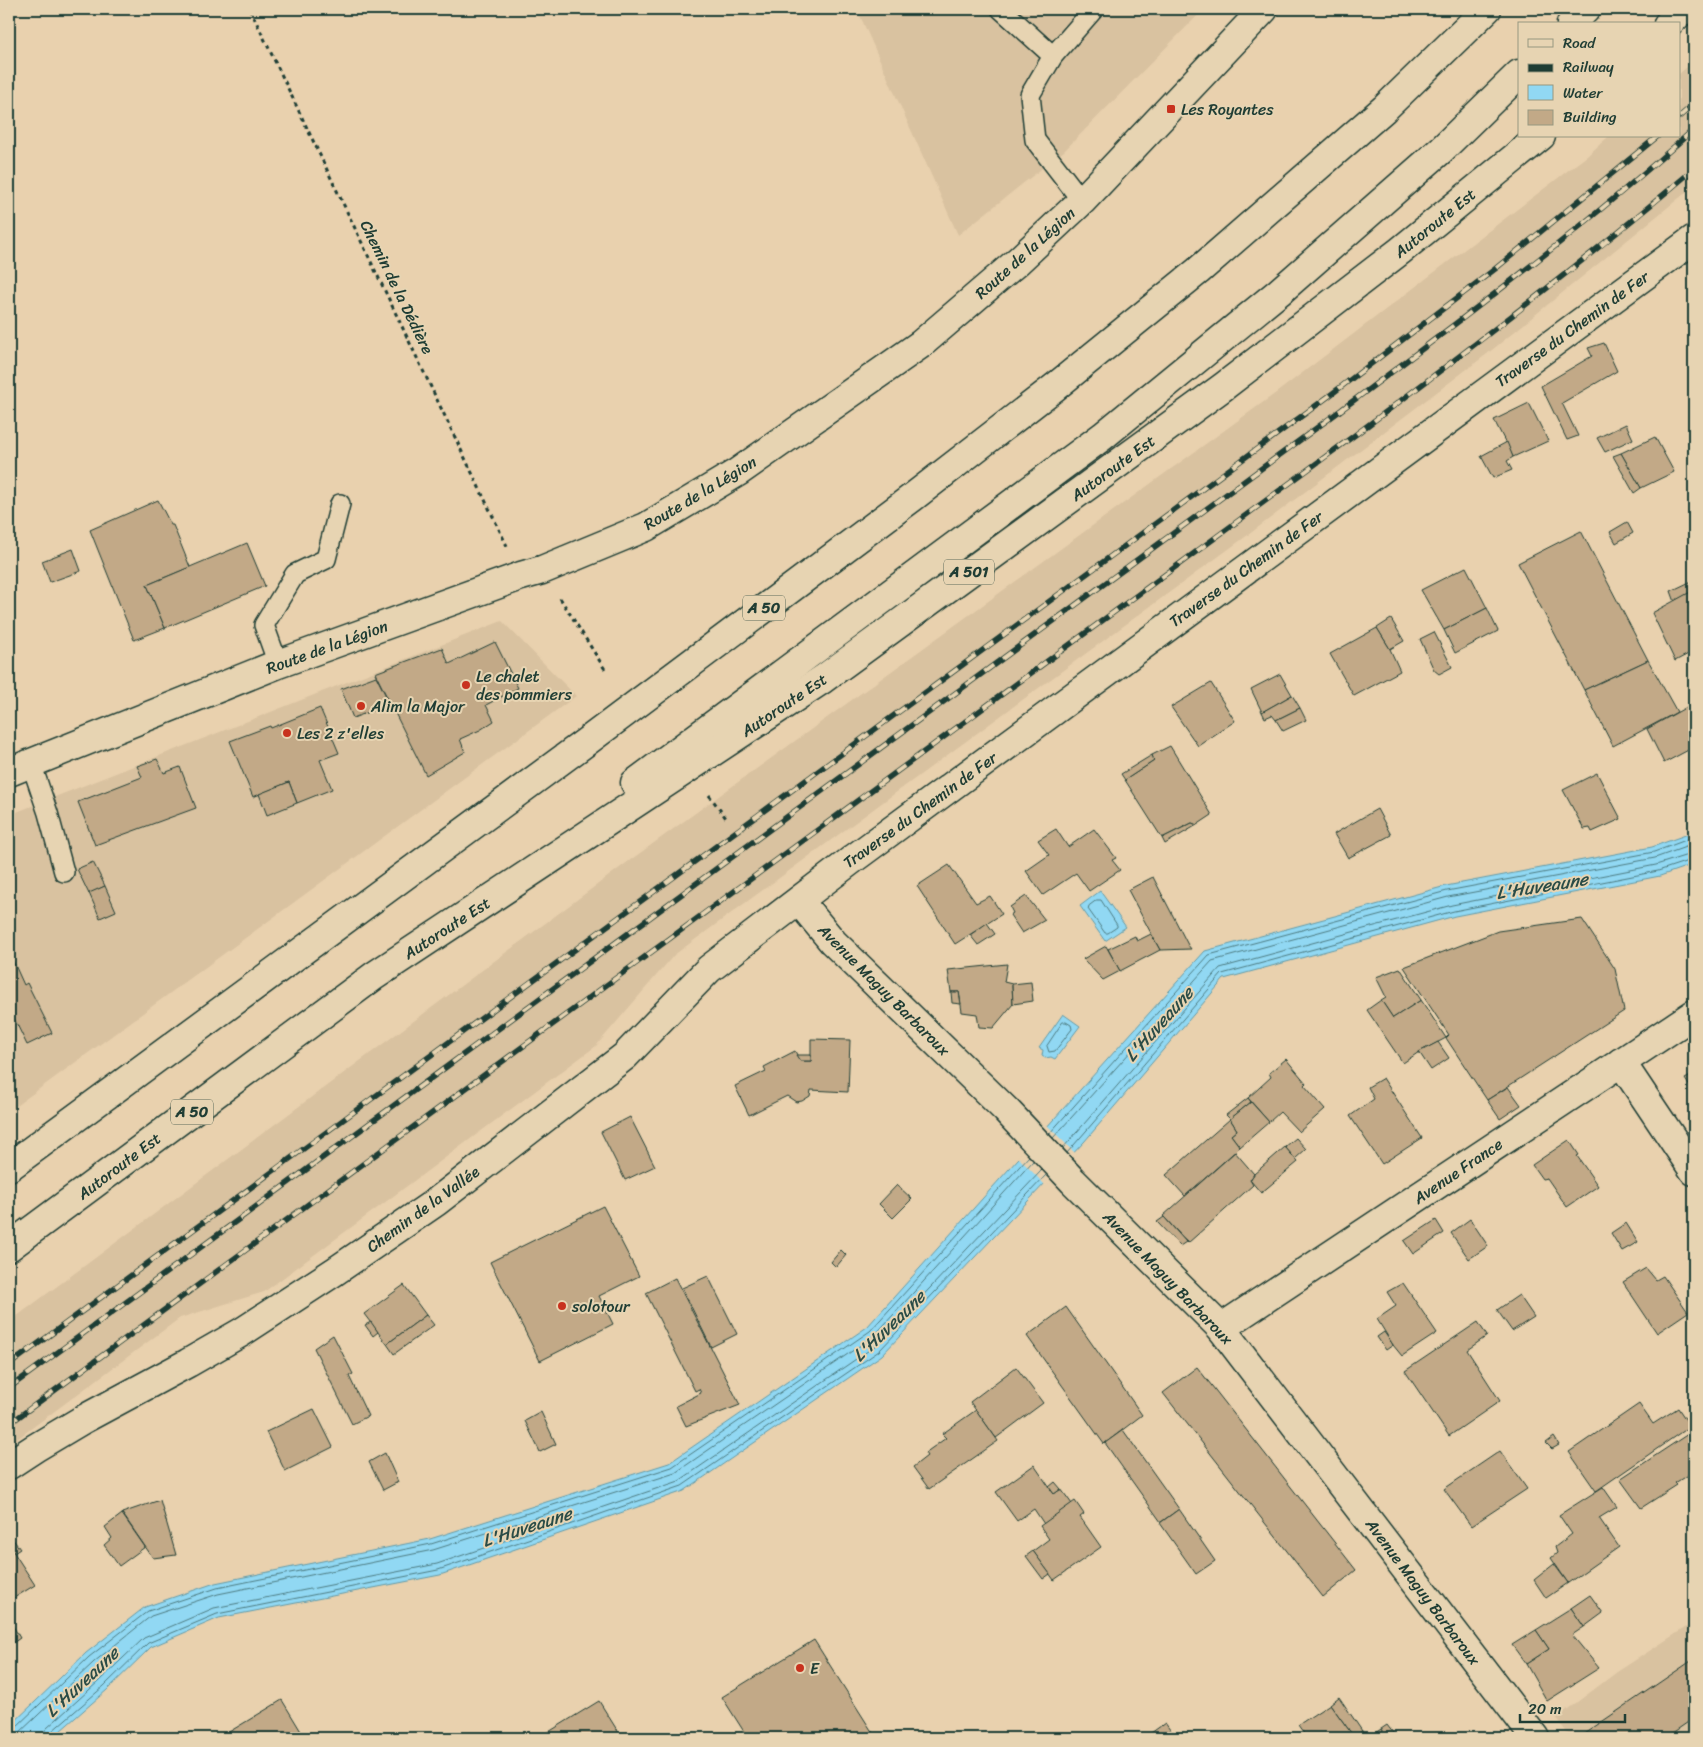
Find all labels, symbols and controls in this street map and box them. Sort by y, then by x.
legend [1518,22,1680,138]
text: Road [1563,30,1596,56]
text: Railway [1563,54,1614,80]
text: Water [1563,80,1603,106]
place label: Les Royantes [1181,95,1274,124]
marker: Les Royantes [1165,103,1177,115]
text: Building [1563,104,1617,130]
street label: Autoroute Est [1387,180,1483,266]
street label: Route de la Légion [968,199,1082,307]
street label: Chemin de la Dédière [352,215,442,359]
street label: Traverse du Chemin de Fer [1489,262,1657,395]
street label: Autoroute Est [1063,427,1162,510]
street label: Route de la Légion [638,447,763,538]
street label: Traverse du Chemin de Fer [1163,502,1331,635]
road number: A 501 [944,560,994,584]
road number: A 50 [743,596,785,620]
street label: Route de la Légion [262,611,392,682]
place label: Le chalet des pommiers [476,662,573,709]
street label: Autoroute Est [734,665,833,745]
marker: Le chalet des pommiers [460,679,472,691]
place label: Alim la Major [370,692,466,721]
marker: Alim la Major [355,700,367,712]
place label: Les 2 z'elles [297,719,385,748]
marker: Les 2 z'elles [281,727,293,739]
street label: Traverse du Chemin de Fer [837,743,1005,876]
water label: L'Huveaune [1494,863,1592,909]
street label: Autoroute Est [397,889,497,968]
street label: Avenue Maguy Barbaroux [810,916,958,1064]
water label: L'Huveaune [1116,978,1203,1069]
road number: A 50 [171,1100,213,1124]
street label: Autoroute Est [70,1125,167,1208]
street label: Avenue France [1406,1130,1509,1212]
street label: Chemin de la Vallée [360,1158,486,1260]
street label: Avenue Maguy Barbaroux [1095,1203,1241,1353]
water label: L'Huveaune [845,1281,935,1370]
place label: solotour [571,1292,631,1321]
marker: solotour [556,1300,568,1312]
water label: L'Huveaune [478,1497,578,1557]
street label: Avenue Maguy Barbaroux [1357,1511,1489,1673]
water label: L'Huveaune [37,1637,128,1725]
place label: E [810,1654,820,1683]
marker: E [794,1662,806,1674]
scale bar [1520,1692,1626,1724]
text: 20 m [1528,1696,1562,1722]

